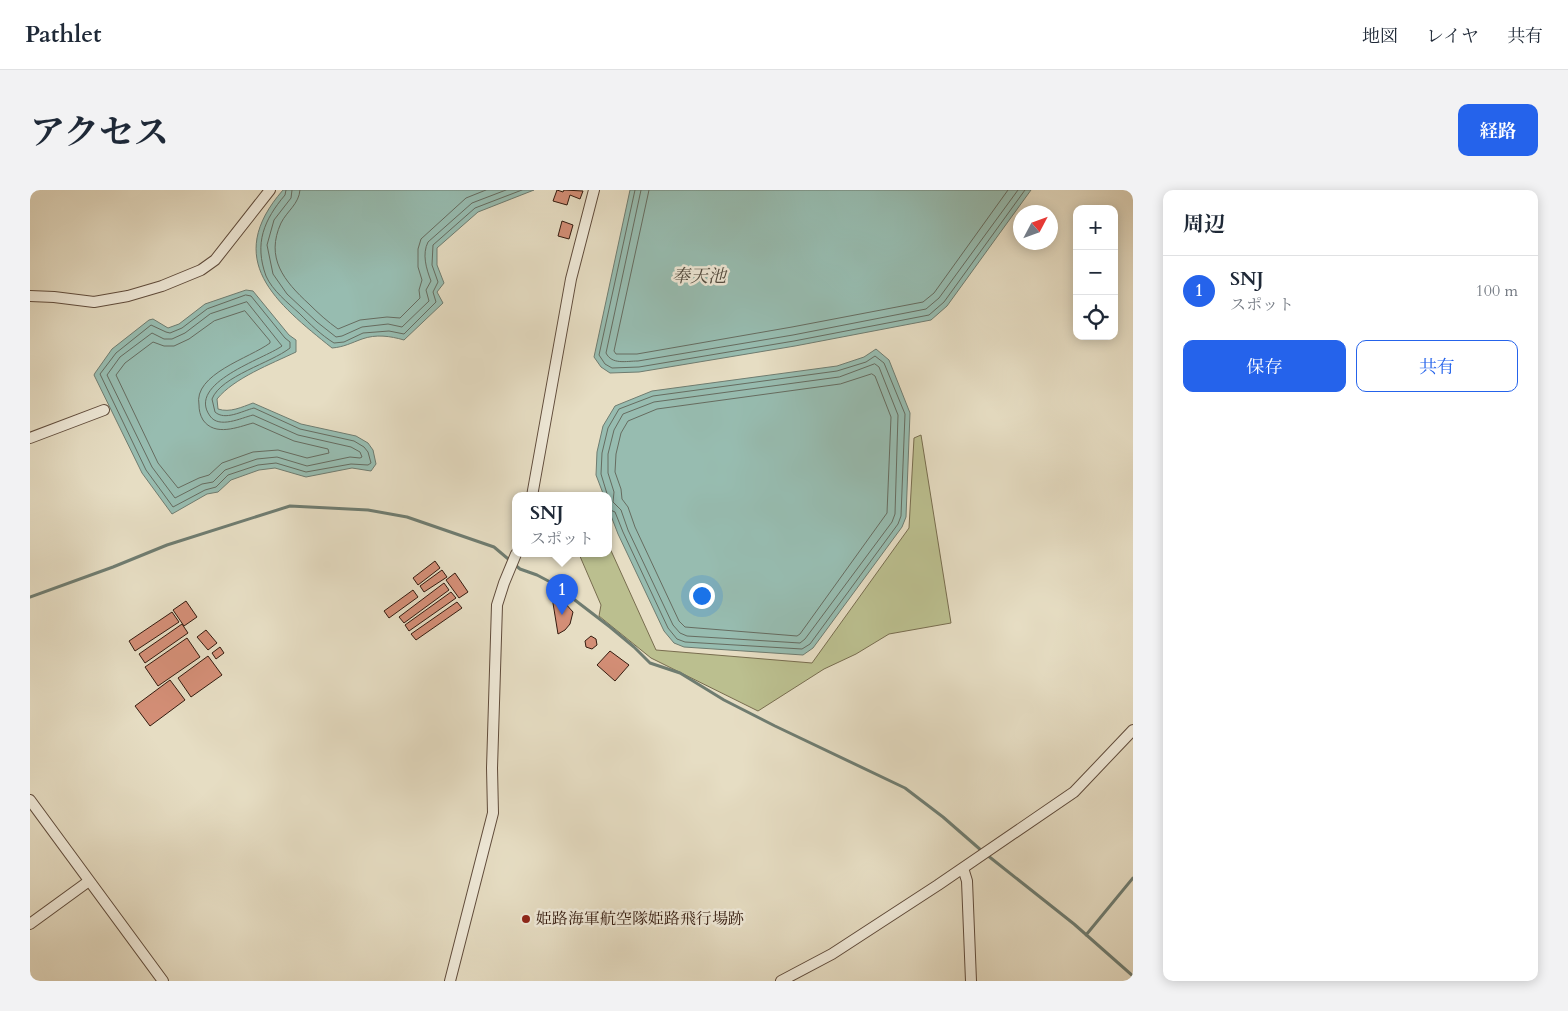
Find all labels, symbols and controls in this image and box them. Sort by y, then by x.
text: Pathlet [25,18,102,51]
text: 地図 [1362,24,1398,49]
text: レイヤ [1426,24,1479,49]
text: 共有 [1507,24,1543,49]
button: 経路 [1458,104,1538,156]
text: アクセス [30,109,169,157]
north arrow [1013,205,1058,250]
map controls [1073,205,1118,340]
button: + [1073,205,1118,250]
text: 周辺 [1183,210,1225,239]
button: − [1073,250,1118,295]
water label: 奉天池 [672,264,728,289]
text: SNJ [1230,266,1264,292]
text: 1 [1195,280,1203,302]
text: 100 m [1476,280,1518,302]
text: スポット [1230,294,1294,316]
button: locate [1073,295,1118,340]
button: 保存 [1183,340,1346,392]
button: 共有 [1356,340,1518,392]
popup [512,492,612,557]
text: SNJ [530,500,564,526]
text: スポット [530,528,594,550]
pin: 1 [546,574,578,615]
your location [689,583,715,609]
place label: 姫路海軍航空隊姫路飛行場跡 [536,908,744,930]
marker: 姫路海軍航空隊姫路飛行場跡 [520,913,532,925]

